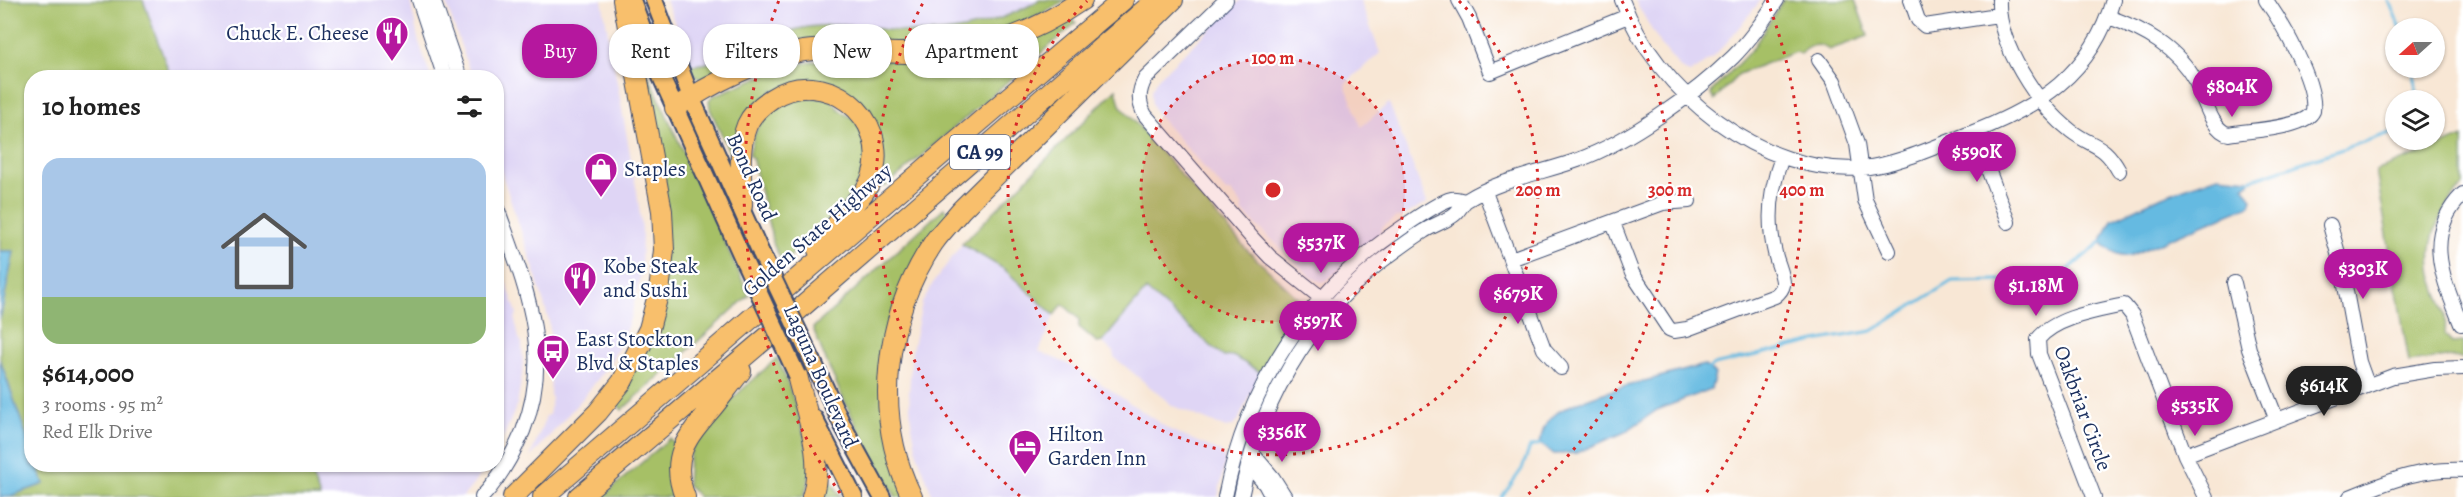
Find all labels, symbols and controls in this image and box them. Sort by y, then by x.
restaurant icon: Chuck E. Cheese [374,15,410,62]
north arrow [2385,18,2445,78]
map controls [2385,18,2445,150]
place label: Chuck E. Cheese [226,19,369,47]
chip: Buy [522,24,597,78]
chip: Rent [609,24,691,78]
chip: Filters [703,24,800,78]
chip: New [812,24,892,78]
chip: Apartment [904,24,1039,78]
text: 100 m [1252,46,1294,70]
pin: $804K [2190,67,2274,118]
text: $804K [2206,73,2258,100]
text: 10 homes [42,89,141,124]
icon: filters [453,90,486,123]
button: layers [2385,90,2445,150]
street label: Bond Road [720,129,784,226]
pin: $590K [1935,132,2019,183]
road number: CA 99 [950,135,1010,169]
text: $590K [1952,138,2002,165]
shop icon: Staples [583,151,619,198]
place label: Staples [624,155,686,183]
street label: Golden State Highway [736,157,898,303]
text: 200 m [1515,178,1561,202]
text: 300 m [1648,178,1692,202]
text: 400 m [1780,178,1824,202]
centre of rings [1263,180,1283,200]
icon: home [210,197,318,305]
pin: $537K [1279,223,1363,274]
text: $537K [1297,229,1345,256]
pin: $303K [2321,249,2405,300]
place label: Kobe Steak and Sushi [603,252,699,304]
text: $303K [2338,255,2388,282]
restaurant icon: Kobe Steak and Sushi [562,260,598,307]
pin: $1.18M [1987,266,2085,317]
text: $1.18M [2008,272,2064,299]
pin: $679K [1476,274,1560,325]
text: $679K [1493,280,1543,307]
street label: Laguna Boulevard [777,300,865,453]
pin: $597K [1276,301,1360,352]
text: $597K [1294,307,1342,334]
place label: East Stockton Blvd & Staples [576,325,699,377]
bus stop icon: East Stockton Blvd & Staples [535,333,571,380]
street label: Oakbriar Circle [2047,342,2119,474]
text: $614,000 [42,356,134,391]
pin: $614K [2282,366,2366,417]
text: $614K [2300,372,2348,399]
pin: $535K [2153,386,2237,437]
text: 3 rooms · 95 m² [42,391,163,418]
text: $535K [2171,392,2219,419]
pin: $356K [1240,412,1324,463]
text: Red Elk Drive [42,418,153,445]
text: $356K [1258,418,1306,445]
place label: Hilton Garden Inn [1048,420,1146,472]
hotel icon: Hilton Garden Inn [1007,428,1043,475]

